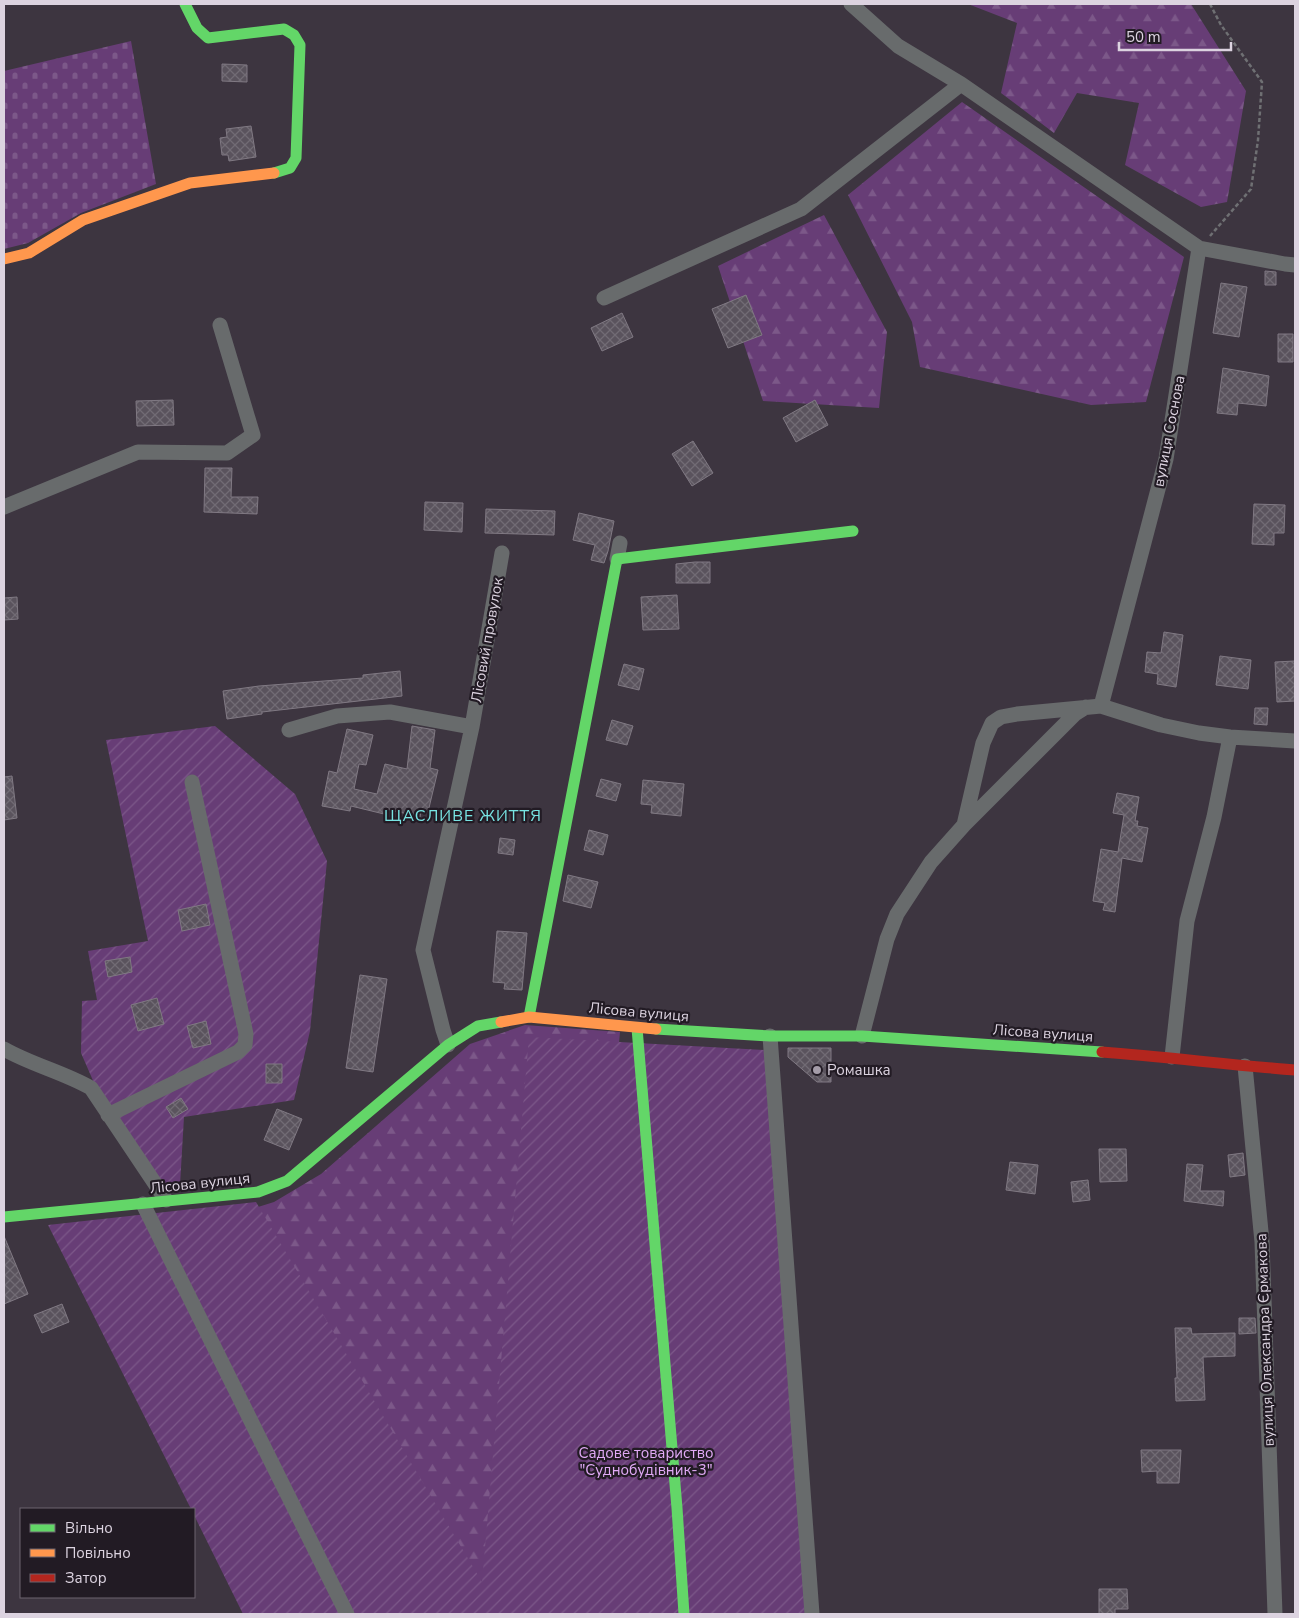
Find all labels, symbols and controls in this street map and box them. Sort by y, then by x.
scale bar [1119,20,1232,52]
text: 50 m [1126,27,1161,47]
street label: вулиця Соснова [1148,374,1190,488]
street label: Лісовий провулок [466,576,508,704]
district label: ЩАСЛИВЕ ЖИТТЯ [384,805,542,827]
street label: Лісова вулиця [588,998,690,1026]
street label: Лісова вулиця [992,1020,1094,1046]
place label: Ромашка [827,1060,891,1080]
marker: Ромашка [811,1064,823,1076]
street label: Лісова вулиця [149,1168,251,1198]
street label: вулиця Олександра Єрмакова [1251,1233,1279,1447]
park label: Садове товариство "Суднобудівник-3" [578,1443,714,1480]
legend [20,1508,195,1598]
text: Вільно [65,1518,113,1538]
text: Повільно [65,1543,131,1563]
text: Затор [65,1568,107,1588]

